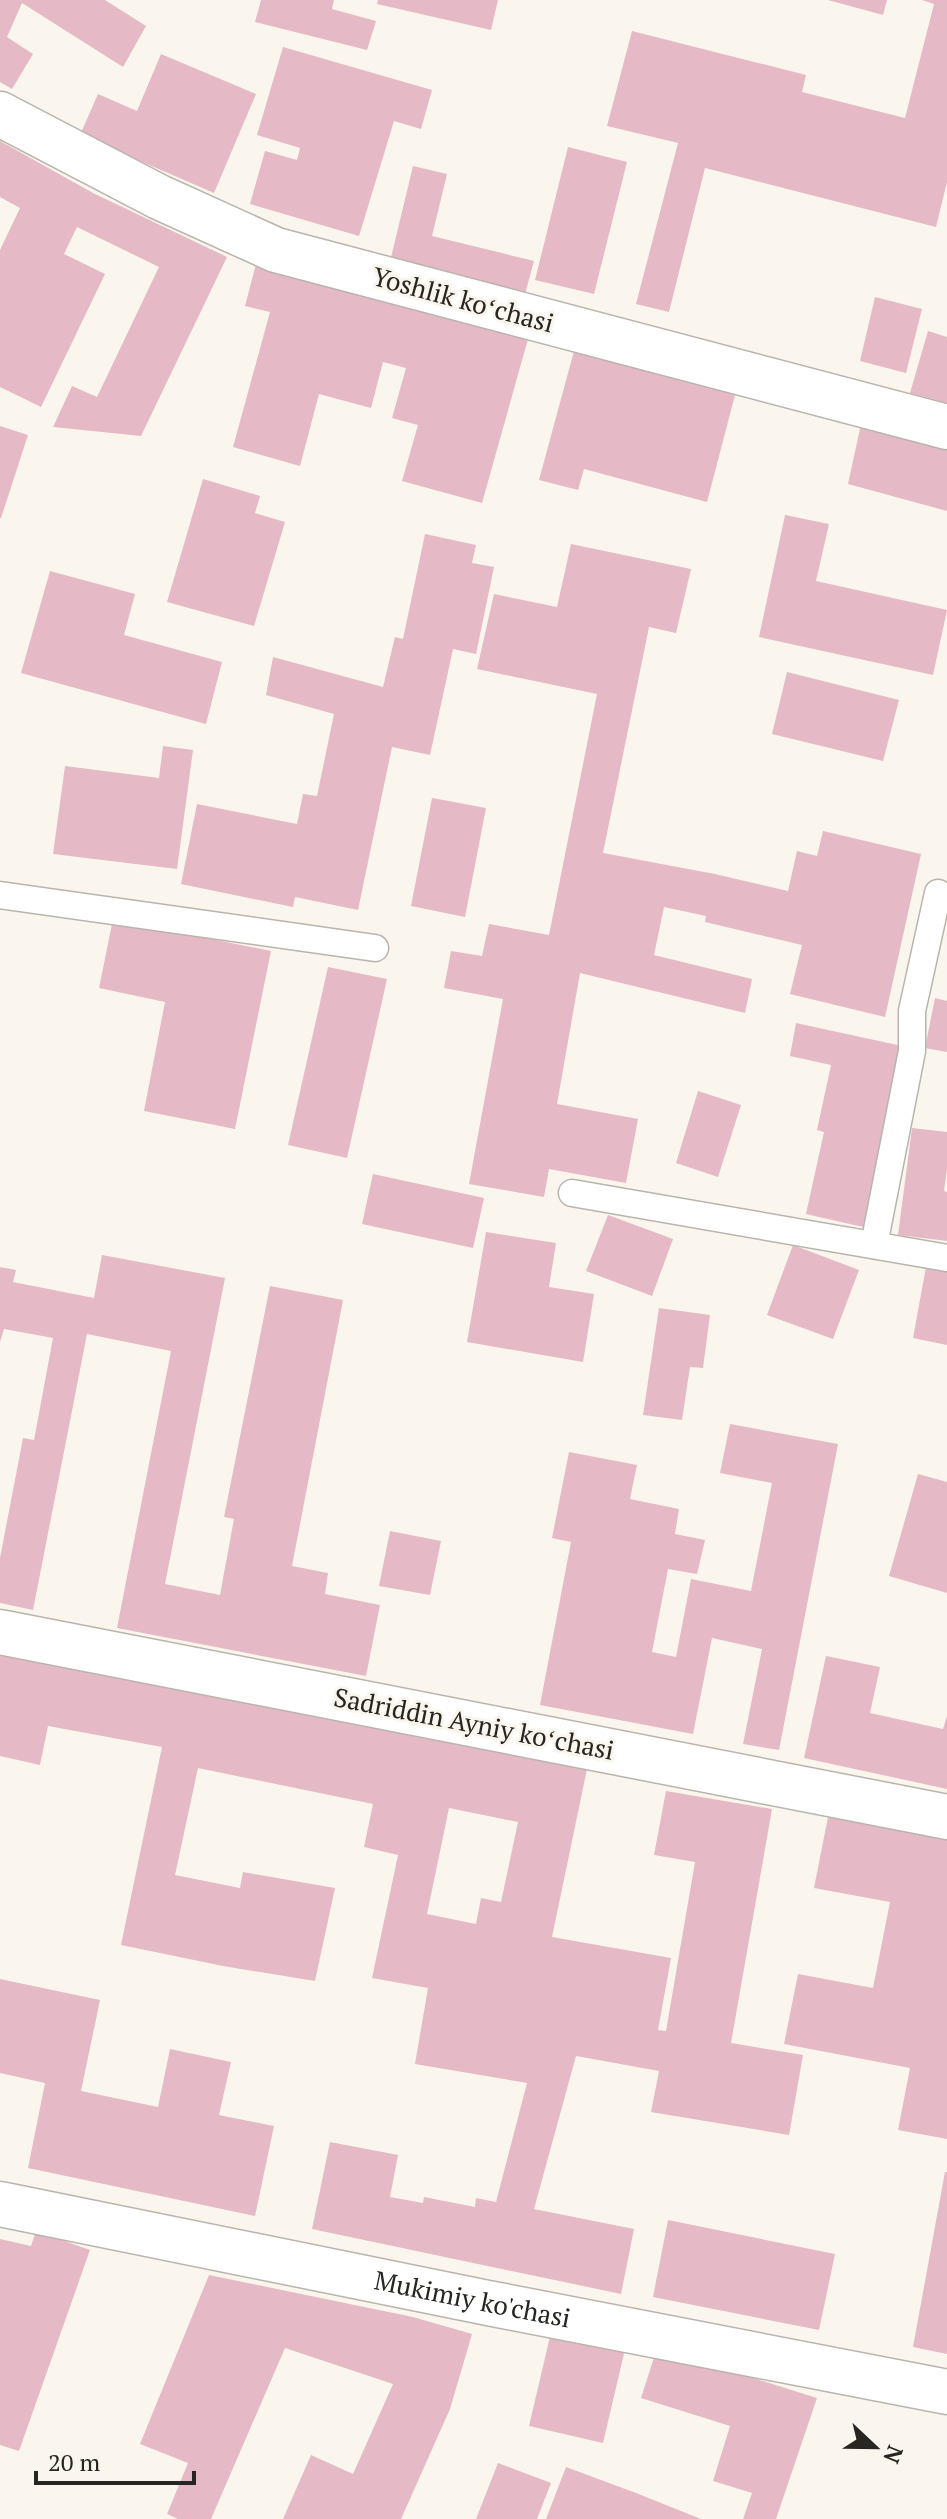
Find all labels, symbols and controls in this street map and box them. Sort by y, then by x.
street label: Yoshlik koʻchasi [369,258,558,340]
street label: Sadriddin Ayniy koʻchasi [331,1679,617,1767]
street label: Mukimiy ko'chasi [372,2262,574,2335]
north arrow [835,2407,915,2487]
scale bar [36,2435,194,2485]
text: N [877,2442,911,2468]
text: 20 m [48,2446,100,2478]

